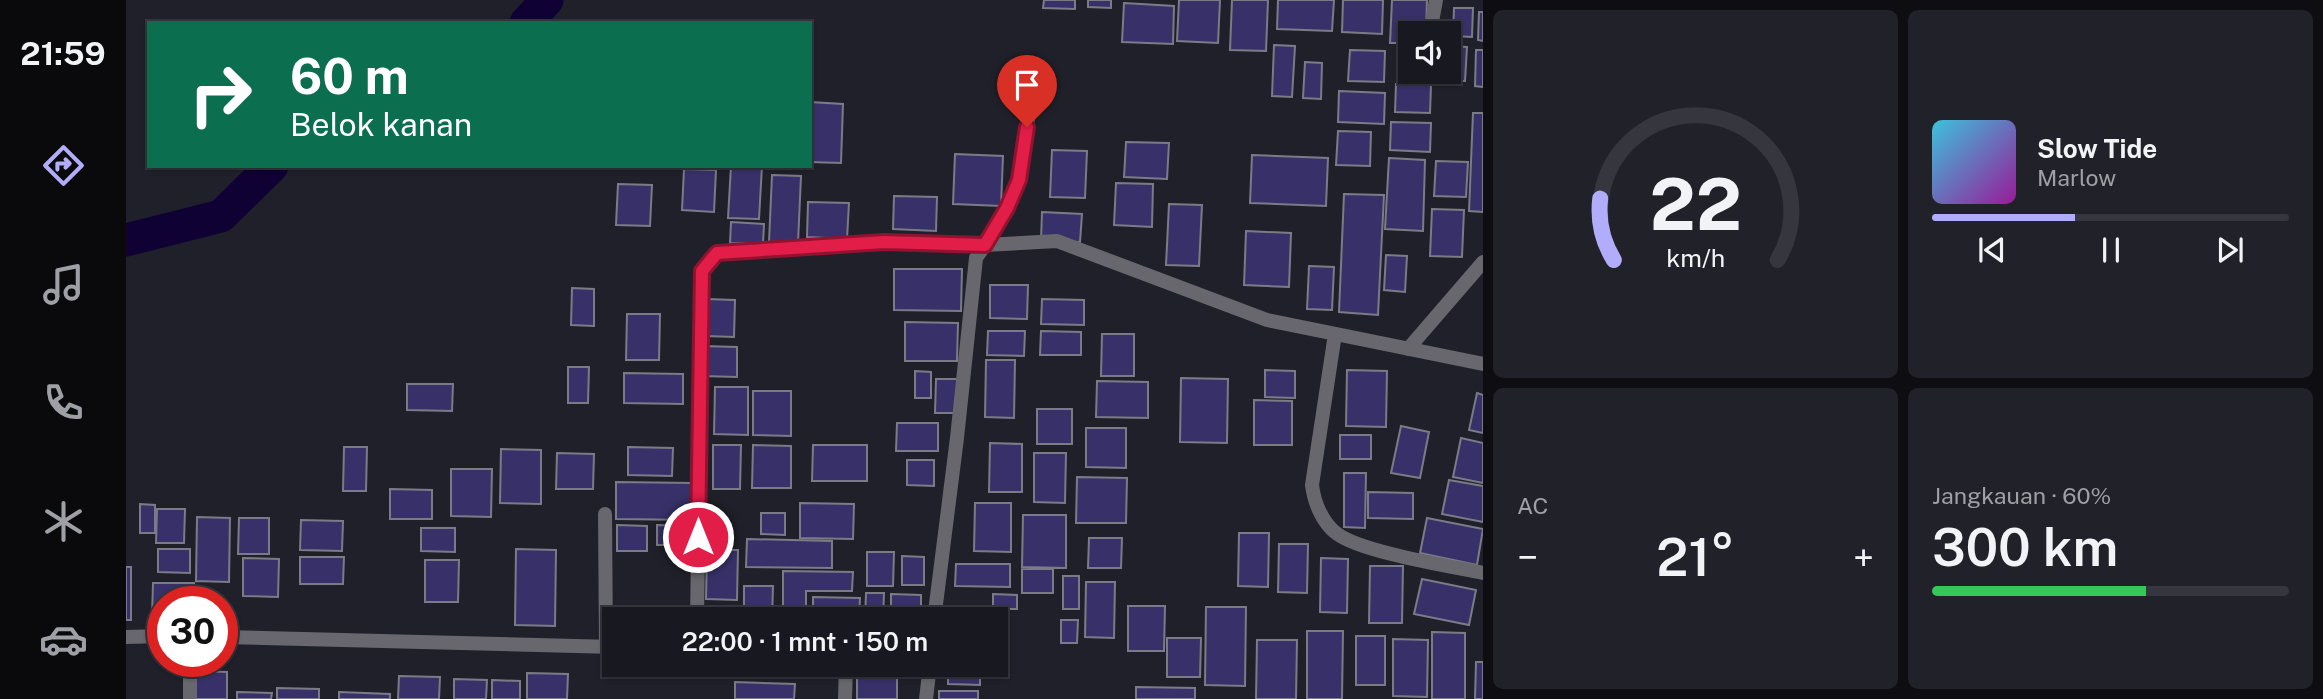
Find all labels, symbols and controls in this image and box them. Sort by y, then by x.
map controls [1398,21,1461,84]
button: sound [1398,21,1461,84]
text: 21:59 [20,35,106,72]
text: 60 m [290,47,409,105]
icon: right [175,49,266,140]
pin [997,55,1057,127]
icon: arrive [1008,66,1046,104]
text: Belok kanan [290,106,472,143]
text: Slow Tide [2037,133,2157,164]
icon: directions [39,141,88,190]
text: 22 [1649,162,1742,247]
text: Marlow [2037,164,2116,191]
icon: previous [1973,231,2011,269]
icon: pause [2092,231,2130,269]
icon: next [2211,231,2249,269]
text: km/h [1666,243,1725,273]
icon: music [39,260,88,309]
icon: phone [39,378,88,427]
text: Jangkauan · 60% [1932,482,2111,509]
text: AC [1517,492,1548,519]
icon: climate [39,497,88,546]
position arrow [661,500,735,574]
text: 300 km [1932,517,2118,578]
text: 21° [1656,527,1735,588]
text: − [1517,535,1538,580]
text: + [1853,535,1874,580]
speed limit sign: 30 [147,586,238,677]
icon: car [39,615,88,664]
text: 22:00 · 1 mnt · 150 m [682,626,928,657]

